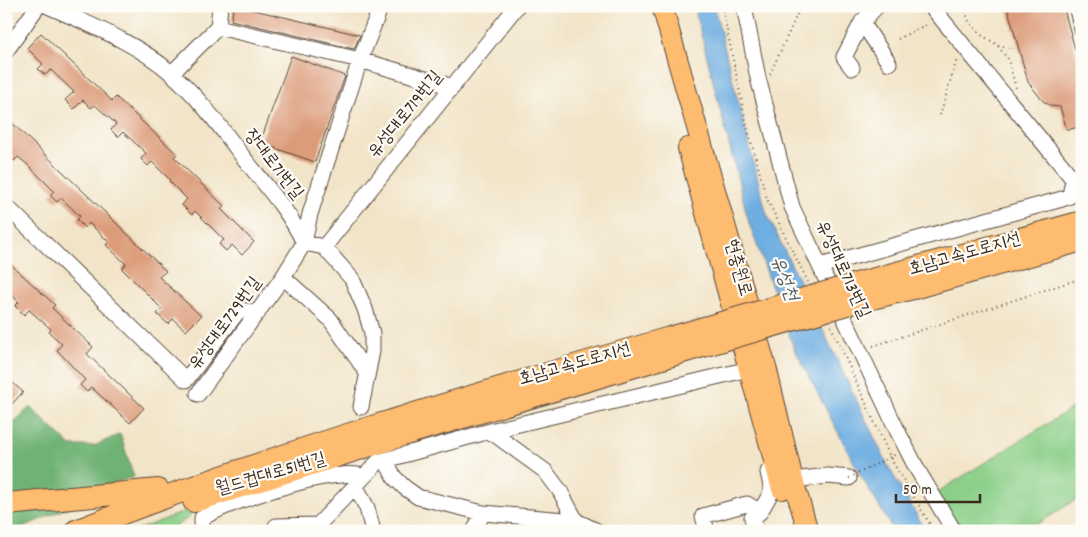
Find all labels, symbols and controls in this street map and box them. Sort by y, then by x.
street label: 유성대로719번길 [363,66,449,164]
street label: 장대로71번길 [238,124,309,206]
street label: 유성대로713번길 [808,217,876,324]
street label: 호남고속도로지선 [906,227,1024,283]
street label: 현충원로 [717,237,757,299]
water label: 유성천 [762,253,804,307]
street label: 유성대로729번길 [184,272,269,376]
street label: 호남고속도로지선 [516,337,634,393]
street label: 월드컵대로51번길 [213,447,330,503]
scale bar [896,472,979,504]
text: 50 m [903,480,932,502]

